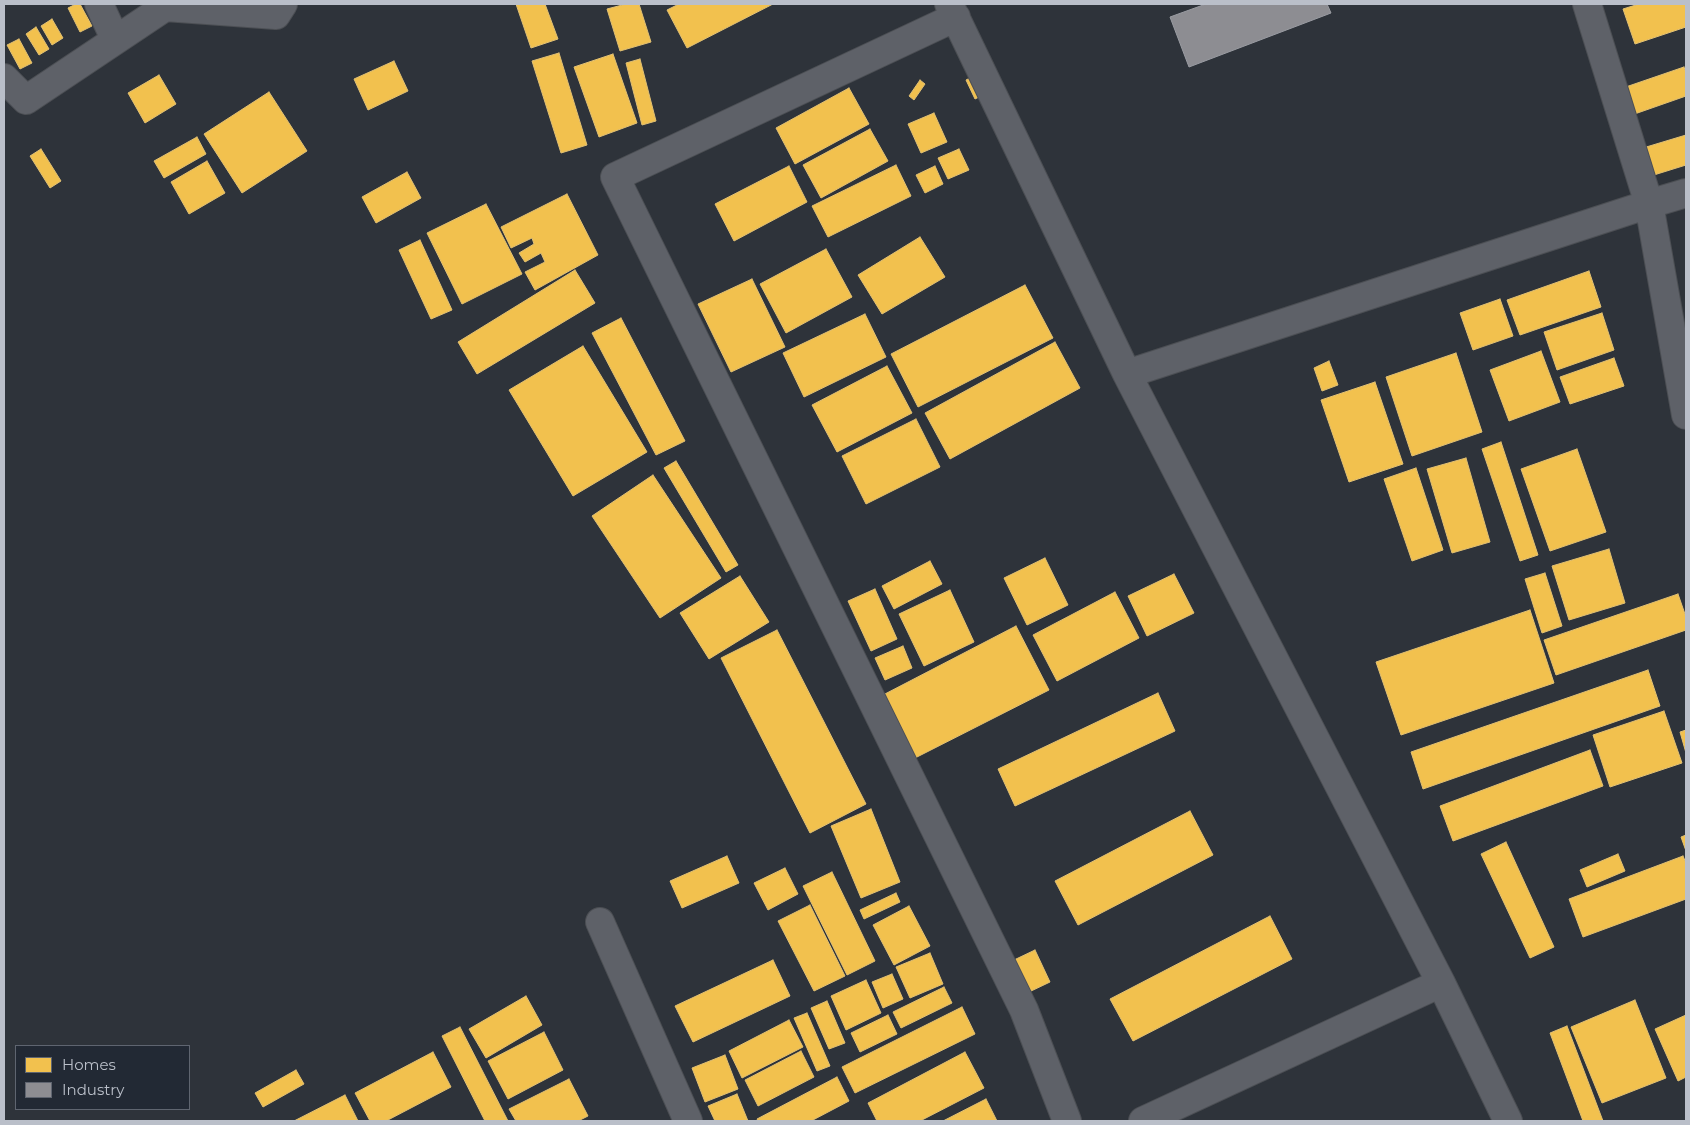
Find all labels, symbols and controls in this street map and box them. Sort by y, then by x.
legend [15,1045,190,1110]
text: Homes [62,1055,116,1074]
text: Industry [62,1080,124,1099]

